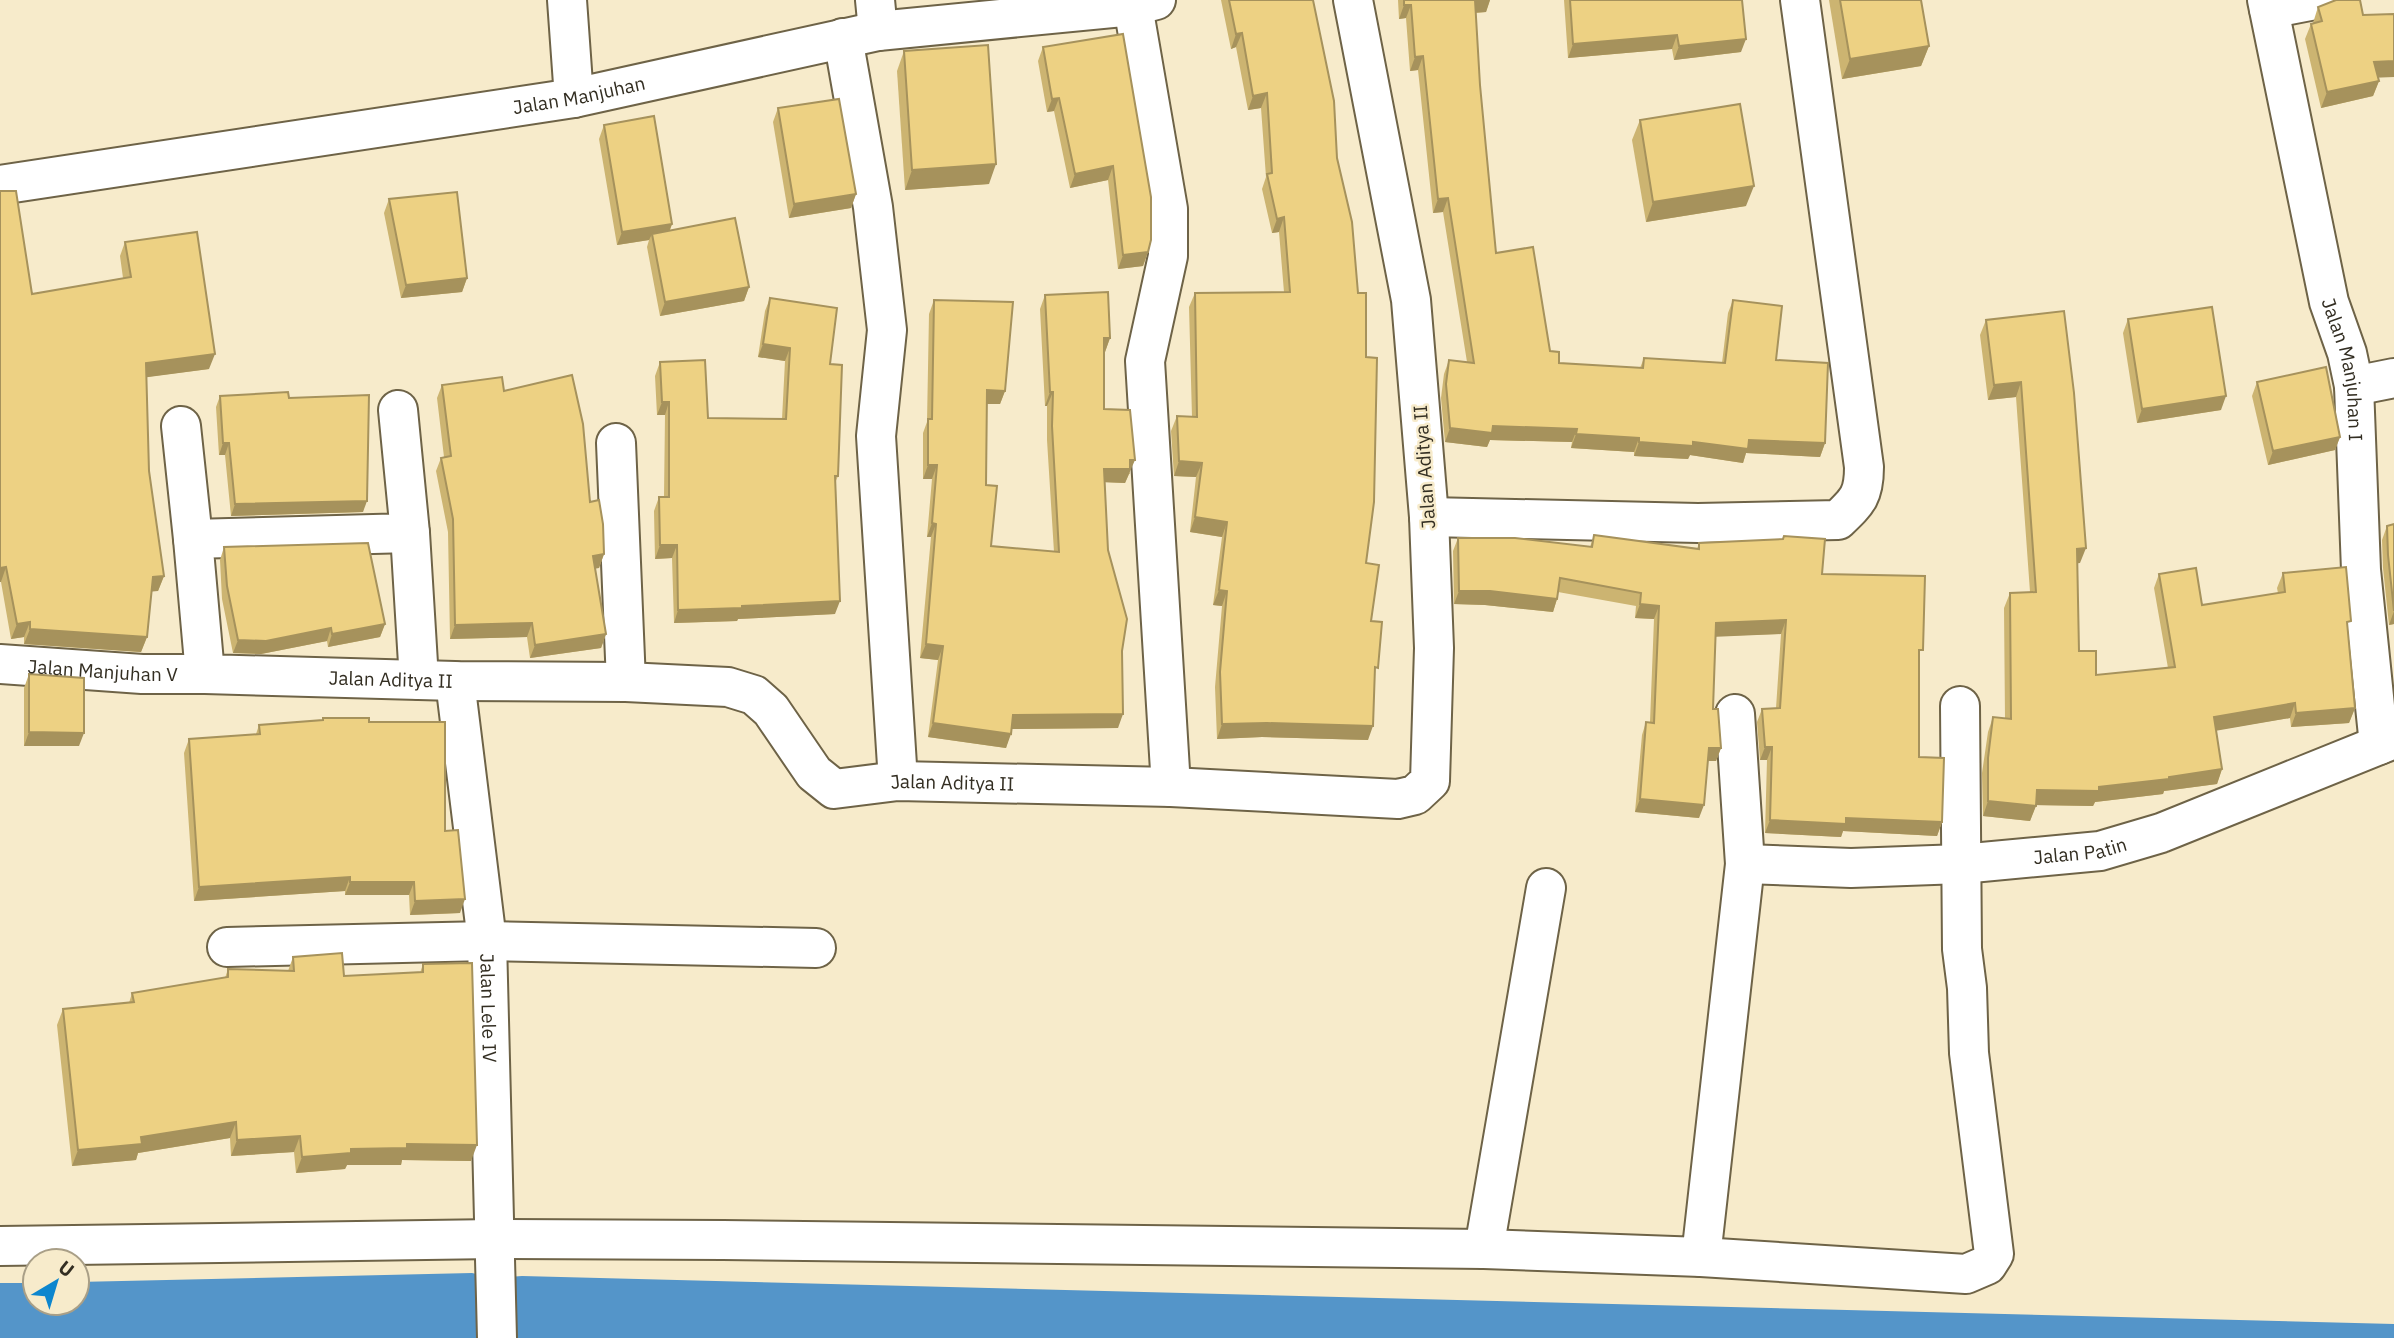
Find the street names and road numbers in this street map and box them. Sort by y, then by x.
street label: Jalan Manjuhan [511,71,647,119]
street label: Jalan Manjuhan I [2317,295,2368,441]
street label: Jalan Aditya II [1408,404,1440,530]
street label: Jalan Manjuhan V [27,654,178,686]
street label: Jalan Aditya II [328,665,453,693]
street label: Jalan Aditya II [889,769,1015,796]
street label: Jalan Patin [2032,832,2130,869]
street label: Jalan Lele IV [475,953,502,1063]

